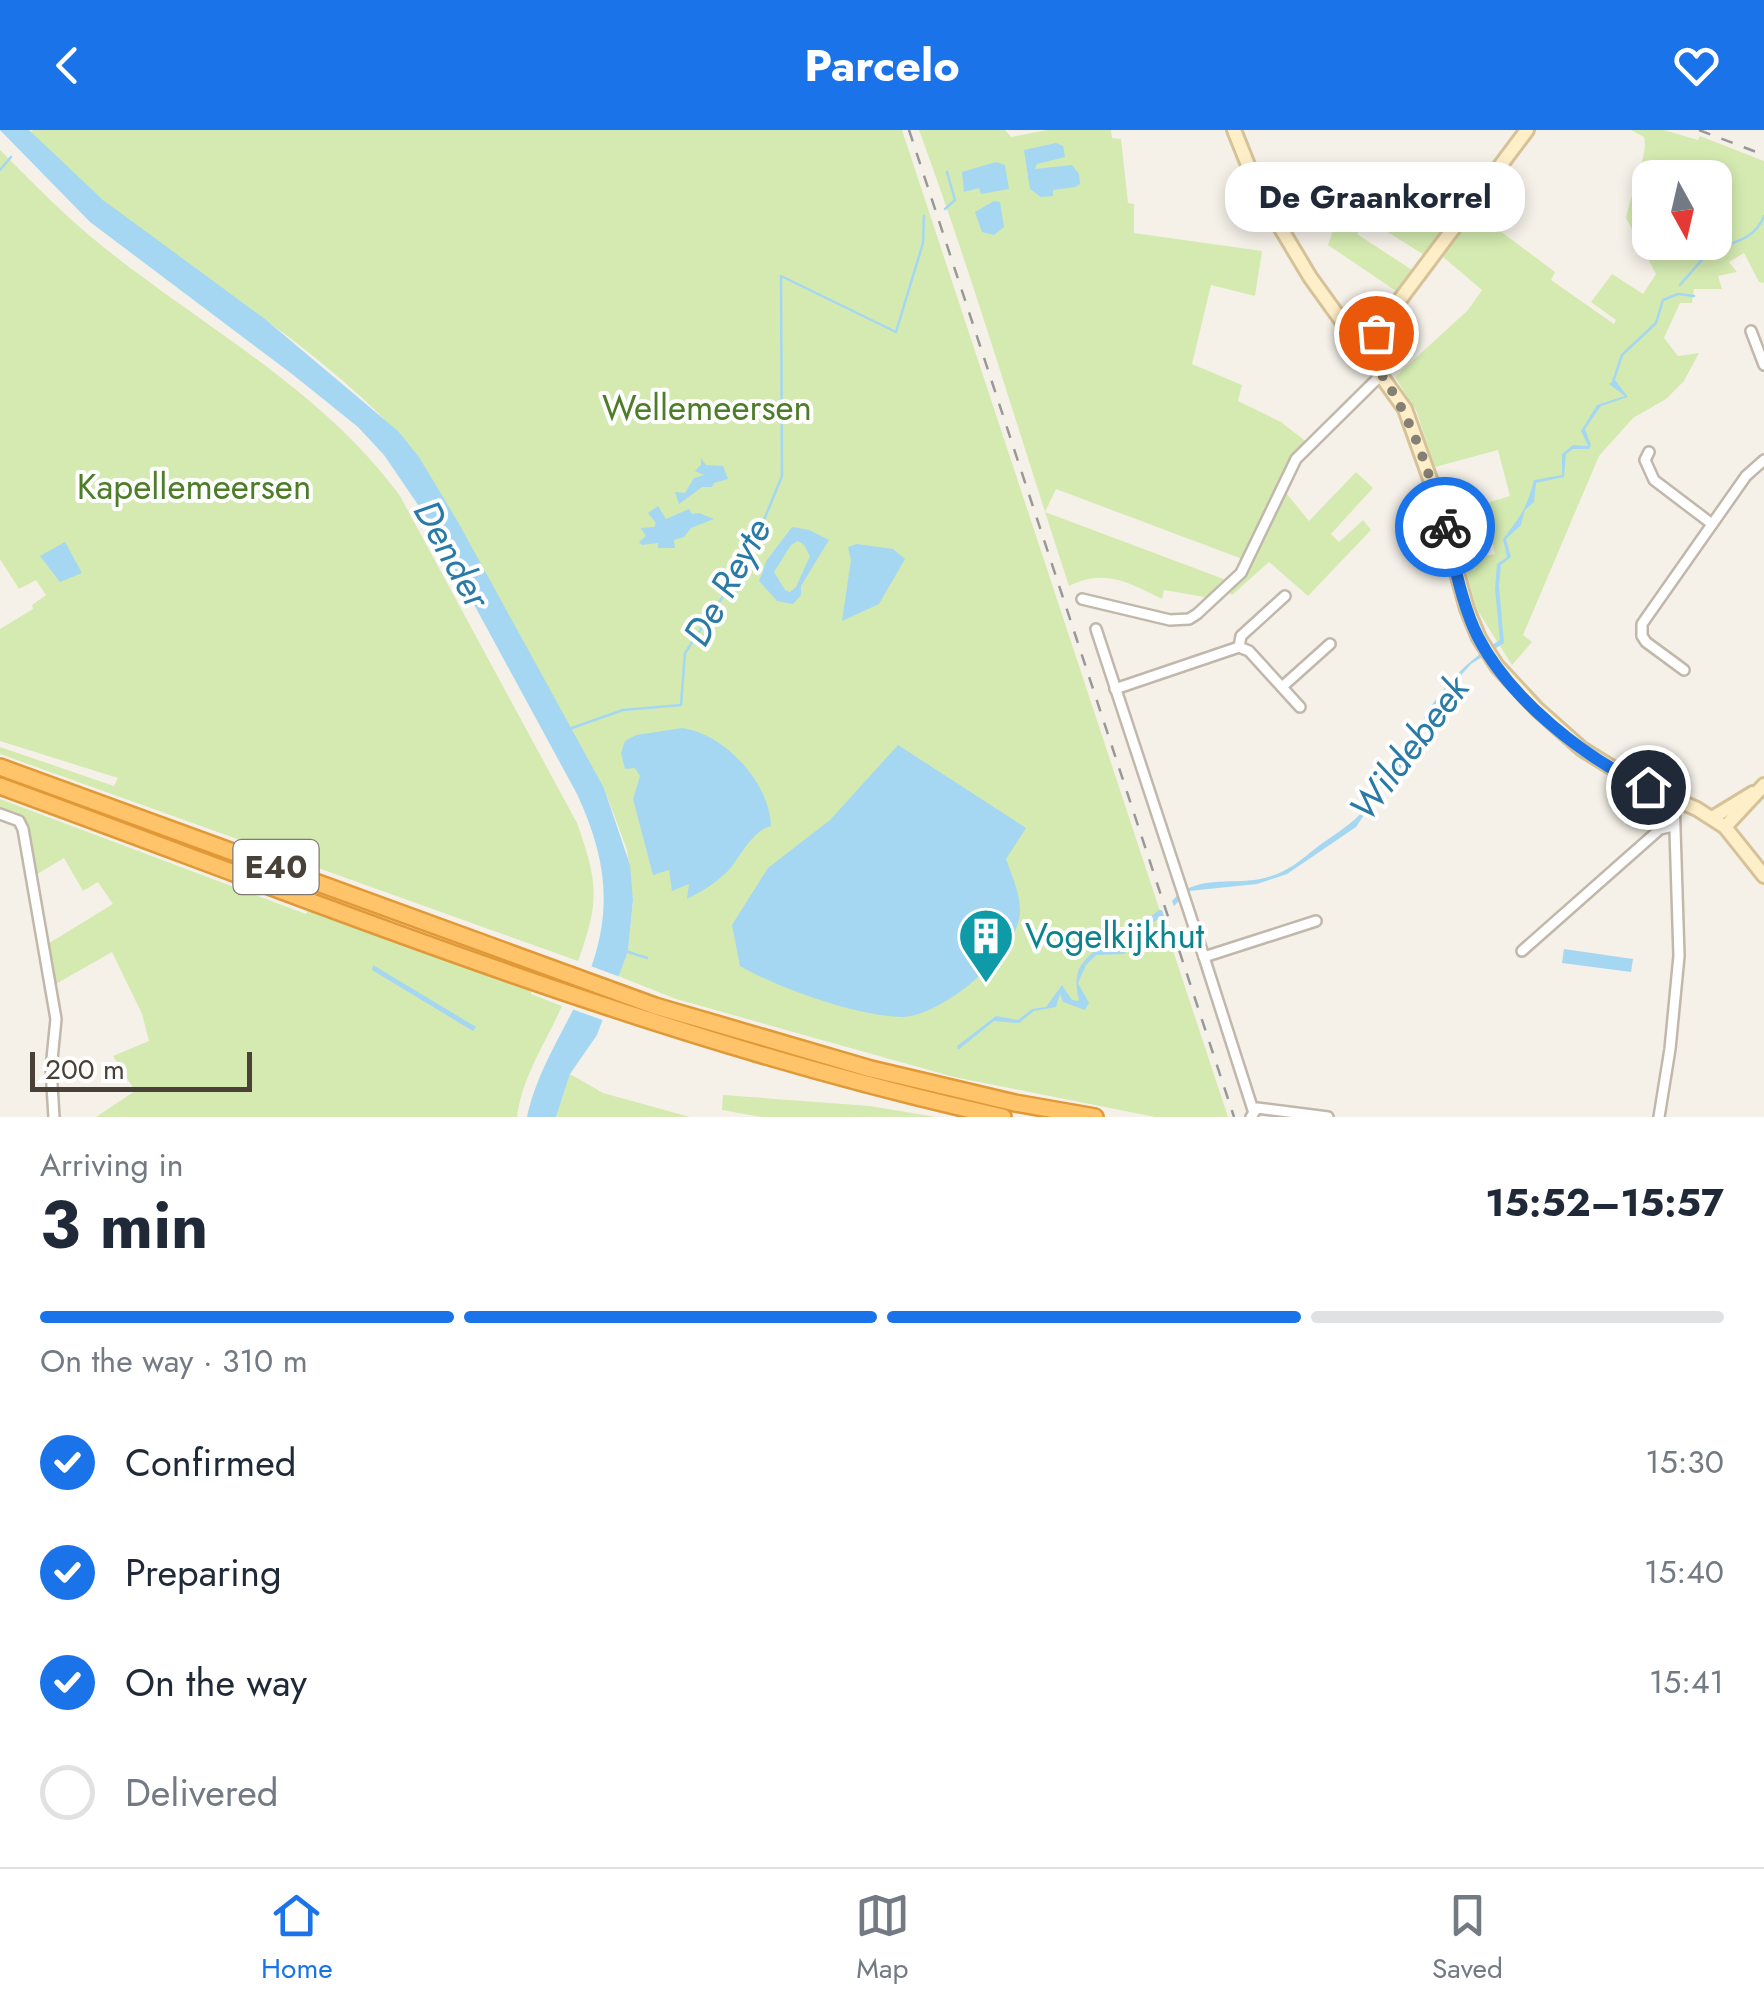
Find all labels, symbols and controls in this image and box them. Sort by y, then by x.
text: Parcelo [804,33,960,98]
icon: back [40,38,95,93]
icon: heart [1669,38,1724,93]
north arrow [1632,160,1732,260]
map controls [1632,160,1732,260]
callout: De Graankorrel [1226,163,1526,233]
text: De Graankorrel [1258,174,1492,220]
pin [1334,291,1419,376]
icon: bag [1349,306,1404,361]
park label: Wellemeersen [602,383,812,433]
park label: Kapellemeersen [77,462,311,512]
courier [1395,477,1495,577]
water label: Dender [400,490,506,620]
icon: bike [1418,500,1473,555]
water label: De Reyte [669,508,784,656]
water label: Wildebeek [1336,662,1483,832]
pin [1606,745,1691,830]
icon: home [1621,760,1676,815]
road number: E40 [234,840,318,894]
building icon: Vogelkijkhut [956,906,1016,985]
place label: Vogelkijkhut [1025,911,1205,961]
scale bar [30,1047,252,1091]
text: 200 m [45,1049,125,1090]
text: Arriving in [40,1142,184,1188]
text: 15:52–15:57 [1485,1175,1724,1230]
text: 3 min [40,1178,208,1272]
text: On the way · 310 m [40,1338,308,1384]
icon: check [40,1435,95,1490]
text: Confirmed [125,1435,296,1490]
text: 15:30 [1645,1439,1724,1485]
icon: check [40,1545,95,1600]
text: Preparing [125,1545,282,1600]
text: 15:40 [1644,1549,1724,1595]
icon: check [40,1655,95,1710]
text: On the way [125,1655,307,1710]
text: 15:41 [1649,1659,1724,1705]
text: Delivered [125,1765,278,1820]
tab: Home [261,1888,333,1989]
tab: Map [855,1888,910,1989]
tab: Saved [1432,1888,1503,1989]

